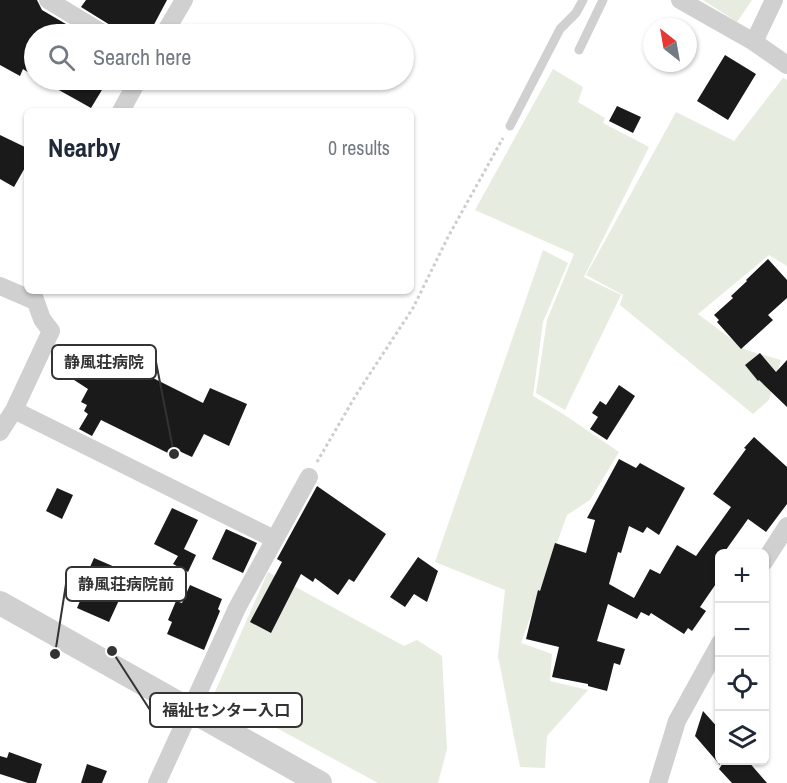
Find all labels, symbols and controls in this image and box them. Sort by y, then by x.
north arrow [643,18,697,72]
search box [24,24,414,90]
icon: search [45,41,78,74]
text: Search here [93,42,191,72]
text: Nearby [48,130,120,165]
text: 0 results [328,134,390,161]
callout: 静風荘病院 [52,345,156,379]
text: 静風荘病院 [64,351,144,373]
map controls [715,549,769,765]
button: + [715,549,769,603]
callout: 静風荘病院前 [66,567,186,601]
text: 静風荘病院前 [78,573,174,595]
button: − [715,603,769,657]
button: locate [715,657,769,711]
callout: 福祉センター入口 [150,693,302,727]
text: 福祉センター入口 [162,699,290,721]
button: layers [715,711,769,765]

